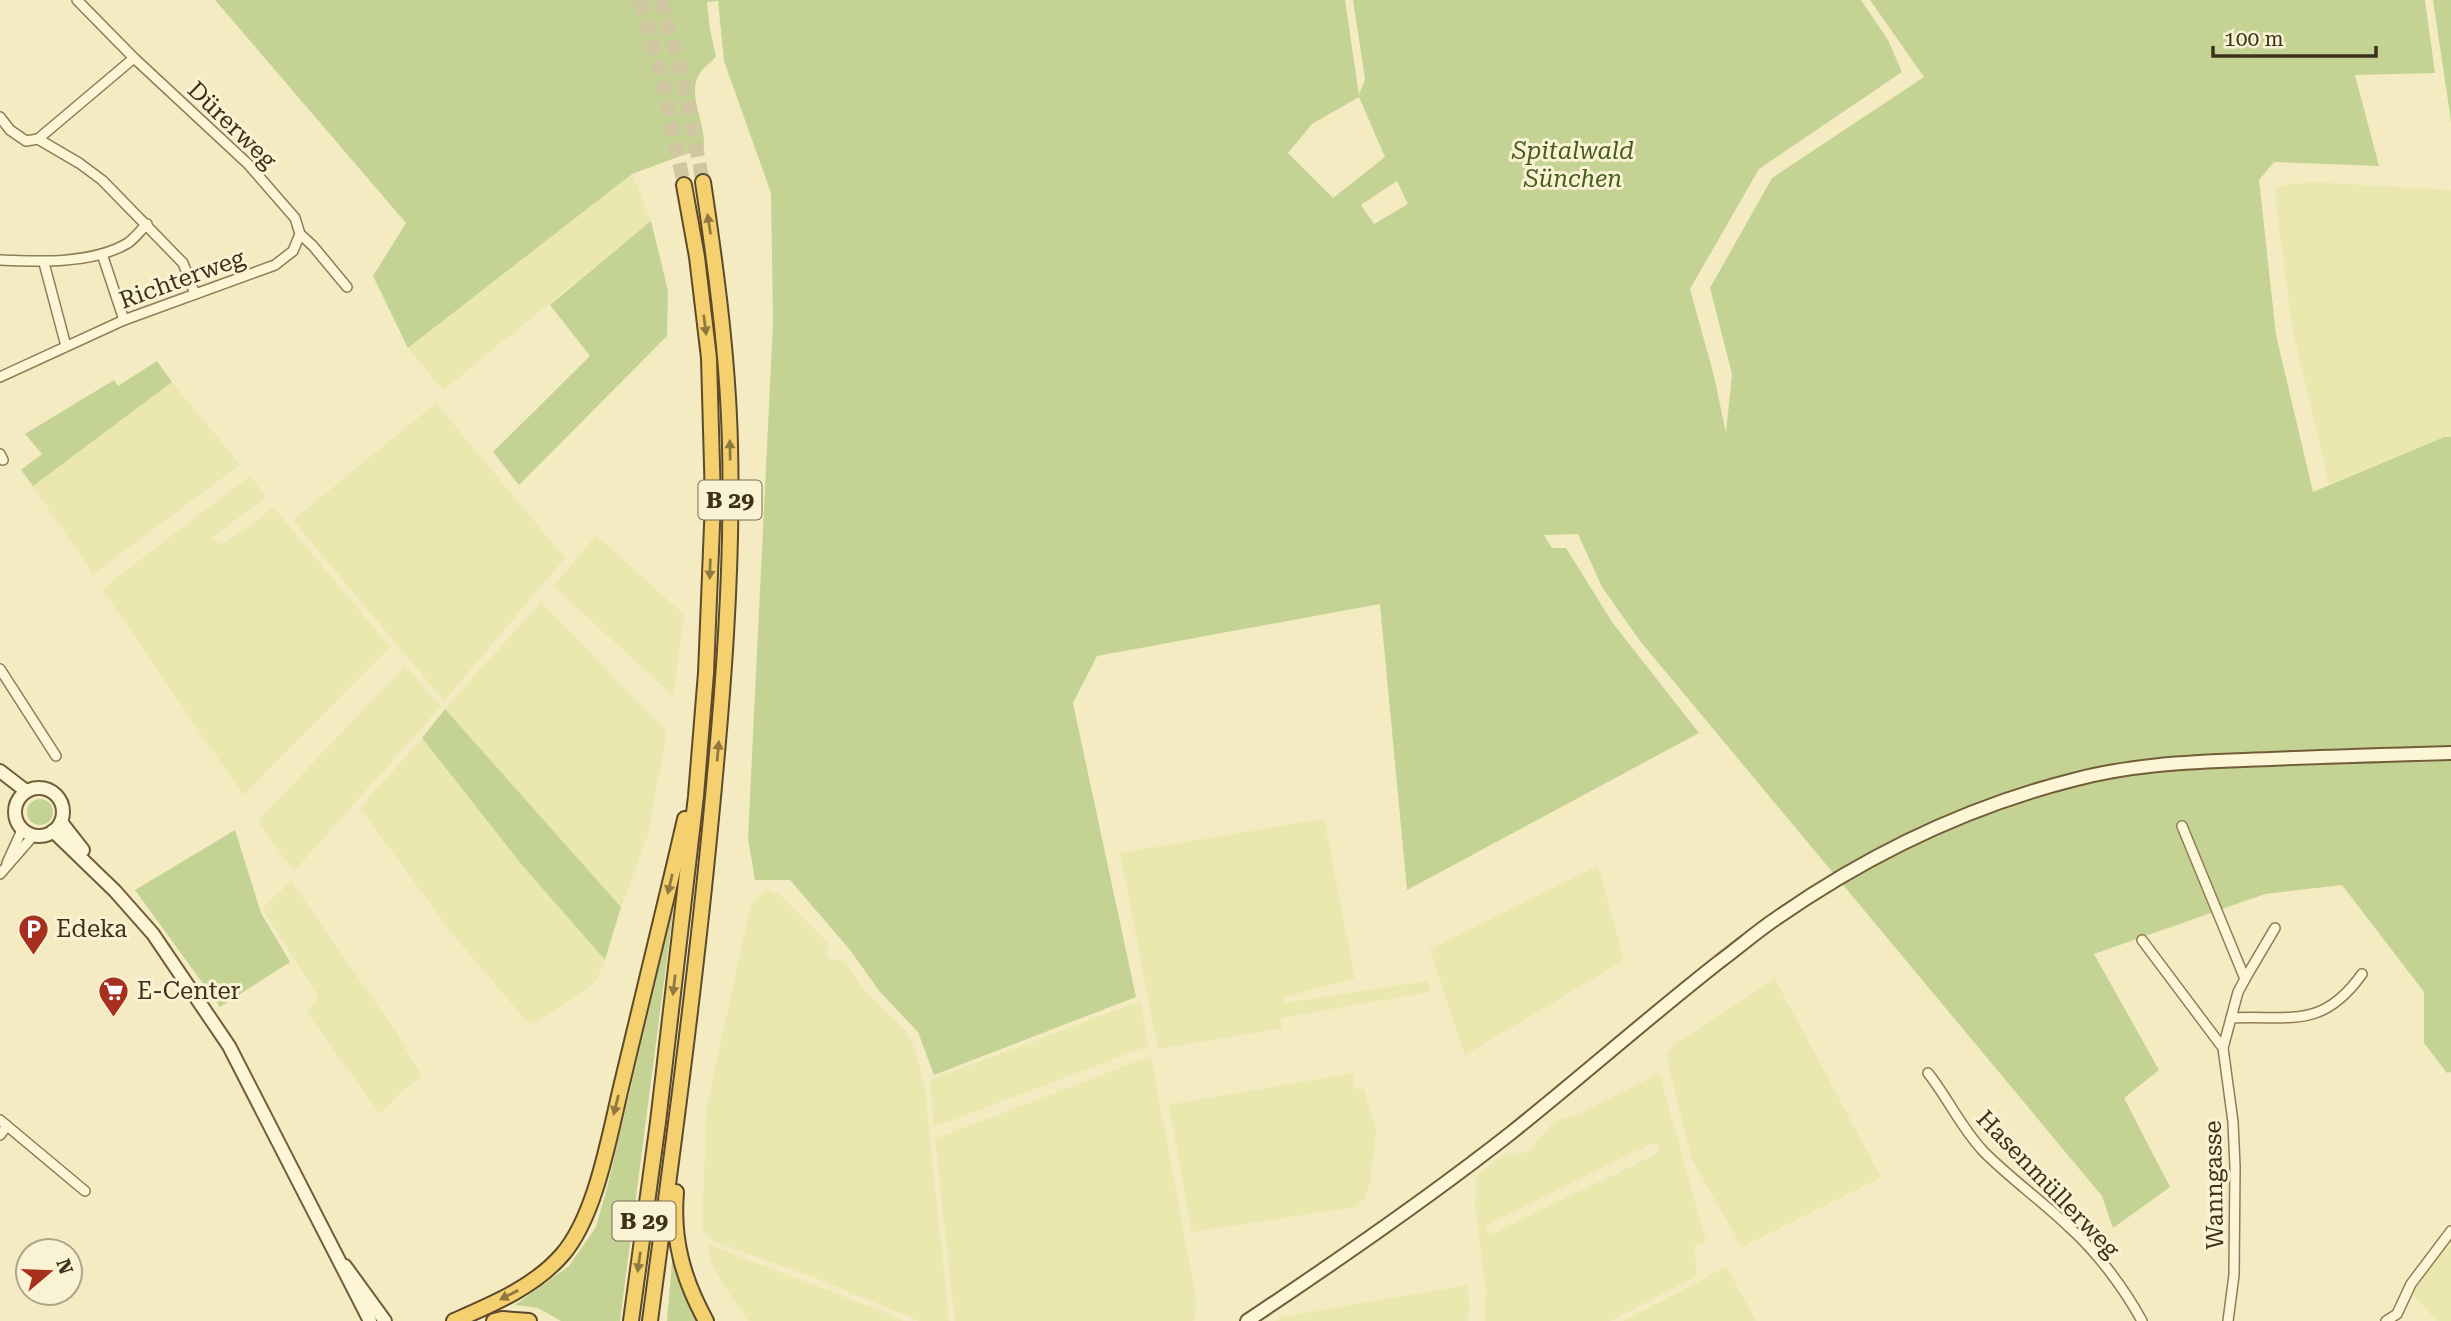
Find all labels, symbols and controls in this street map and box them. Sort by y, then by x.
scale bar [2213,14,2376,58]
text: 100 m [2224,27,2284,51]
street label: Dürerweg [182,76,283,174]
park label: Spitalwald Sünchen [1511,137,1634,193]
one-way arrow [703,213,714,235]
street label: Richterweg [115,243,249,315]
one-way arrow [699,315,710,337]
one-way arrow [724,439,735,461]
road number: B 29 [698,480,762,520]
one-way arrow [705,558,716,580]
one-way arrow [713,739,724,761]
one-way arrow [664,873,675,895]
parking icon: Edeka [16,912,50,956]
place label: Edeka [56,915,127,943]
supermarket icon: E-Center [97,974,131,1018]
one-way arrow [668,974,679,996]
place label: E-Center [137,977,241,1005]
one-way arrow [610,1095,621,1117]
street label: Hasenmüllerweg [1971,1105,2126,1264]
street label: Wanngasse [2199,1120,2229,1250]
road number: B 29 [612,1202,676,1240]
north arrow [14,1237,84,1307]
one-way arrow [633,1251,644,1273]
text: N [51,1256,78,1278]
one-way arrow [499,1289,519,1300]

